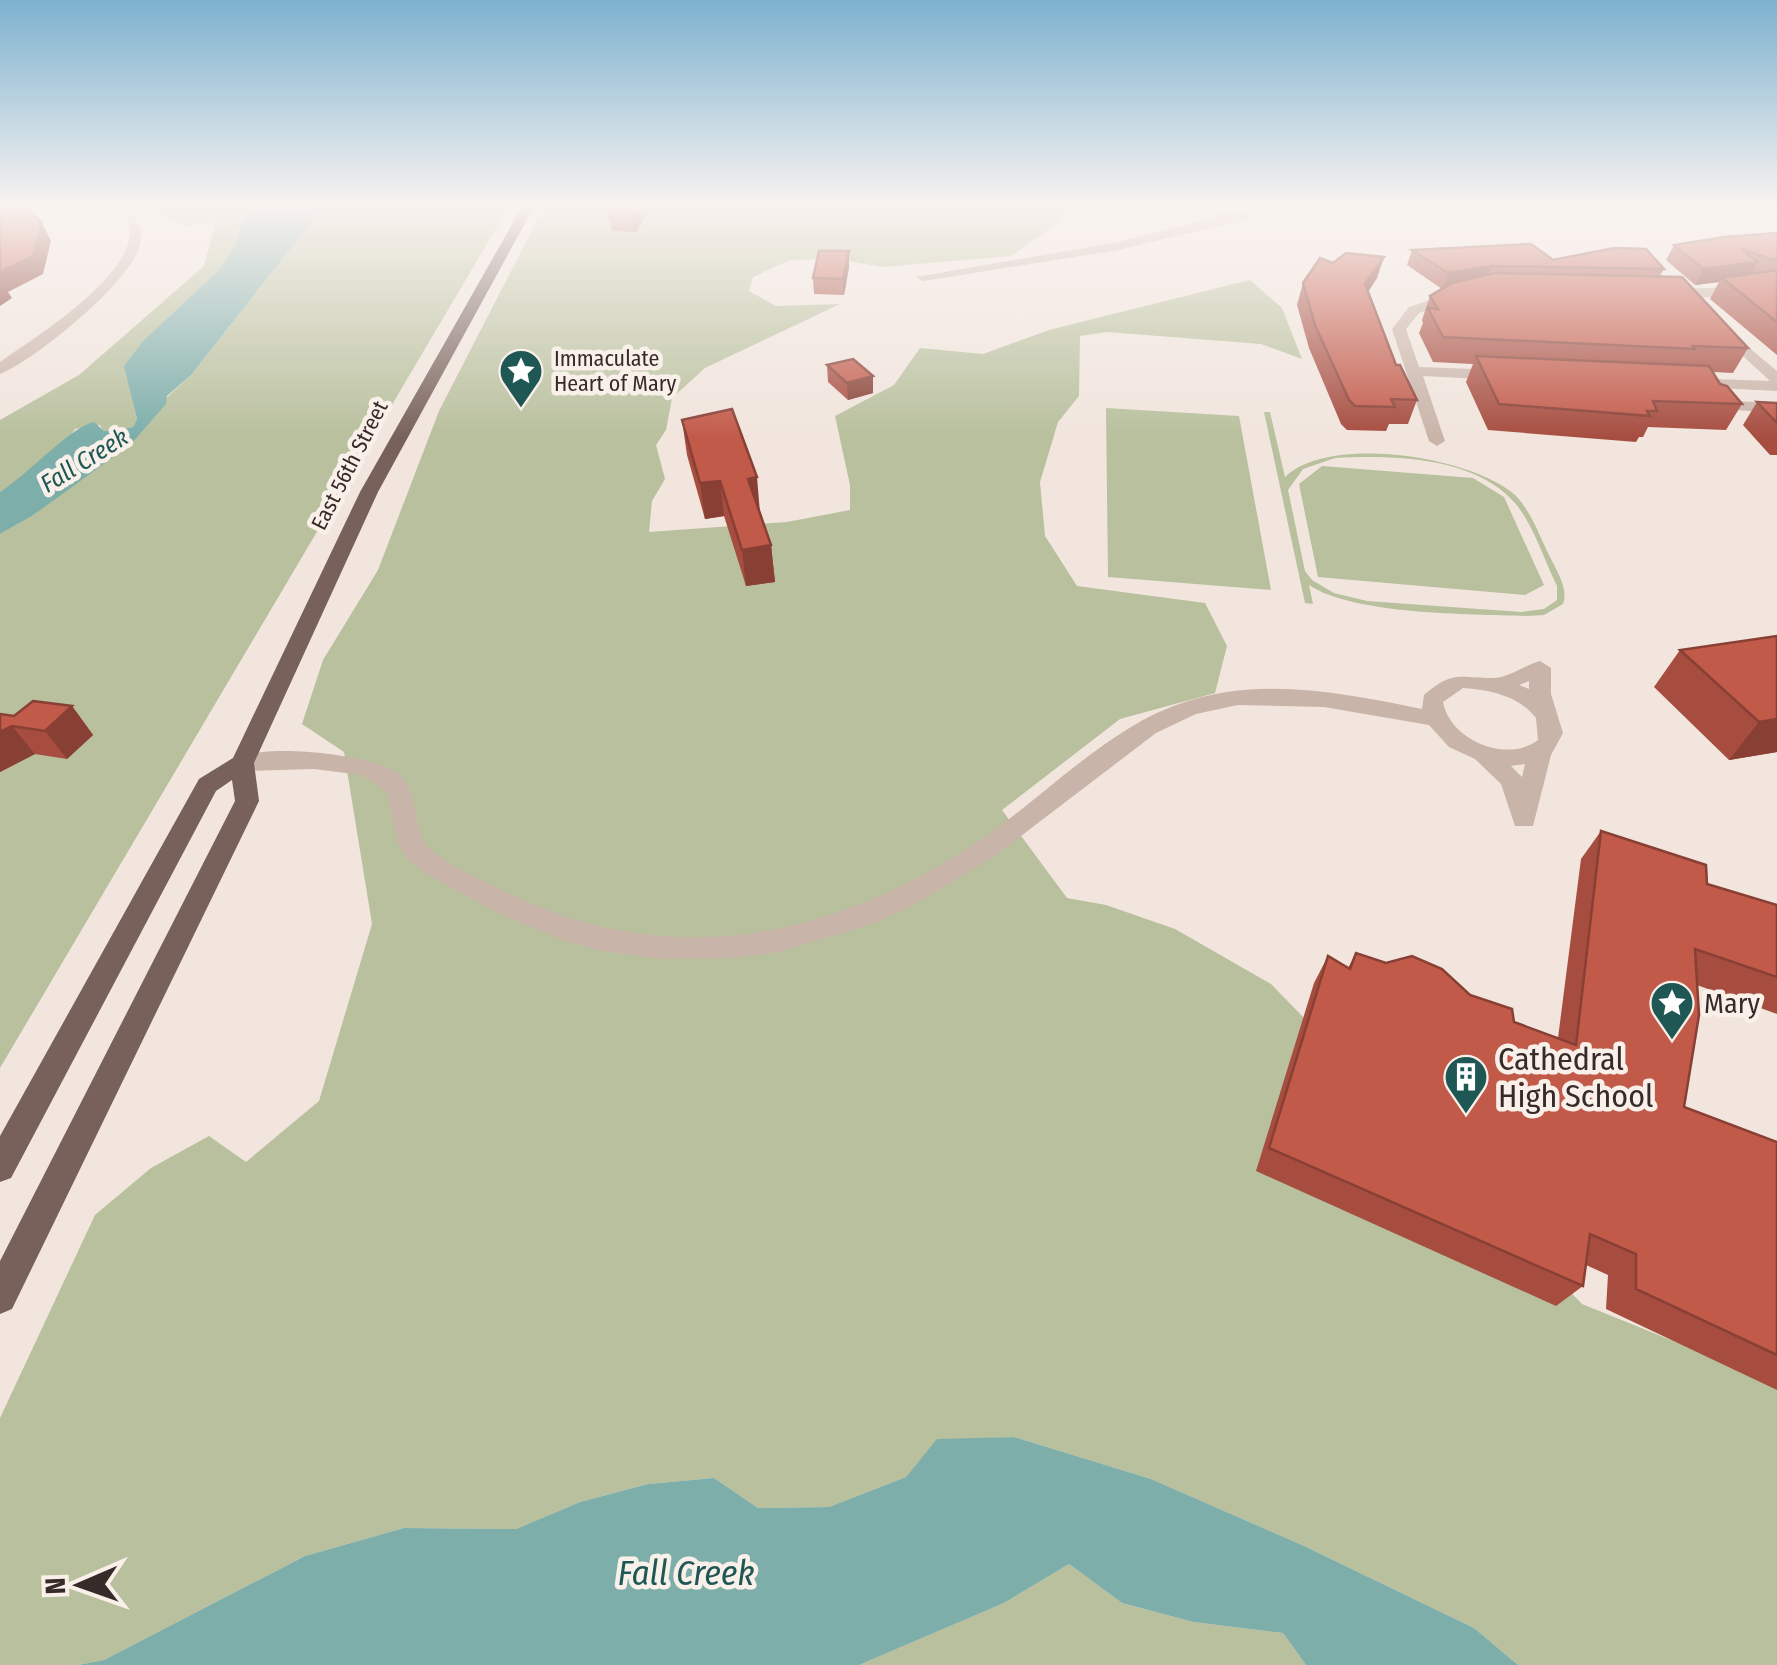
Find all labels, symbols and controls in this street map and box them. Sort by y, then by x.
place label: Immaculate Heart of Mary [554,345,676,397]
place icon: Immaculate Heart of Mary [498,348,544,409]
street label: East 56th Street [305,395,394,534]
water label: Fall Creek [35,422,134,500]
place icon: Mary [1649,980,1695,1041]
place label: Mary [1704,987,1760,1020]
place label: Cathedral High School [1498,1040,1653,1115]
building icon: Cathedral High School [1443,1054,1489,1115]
north arrow [30,1535,130,1635]
water label: Fall Creek [617,1552,755,1594]
text: N [39,1577,72,1595]

